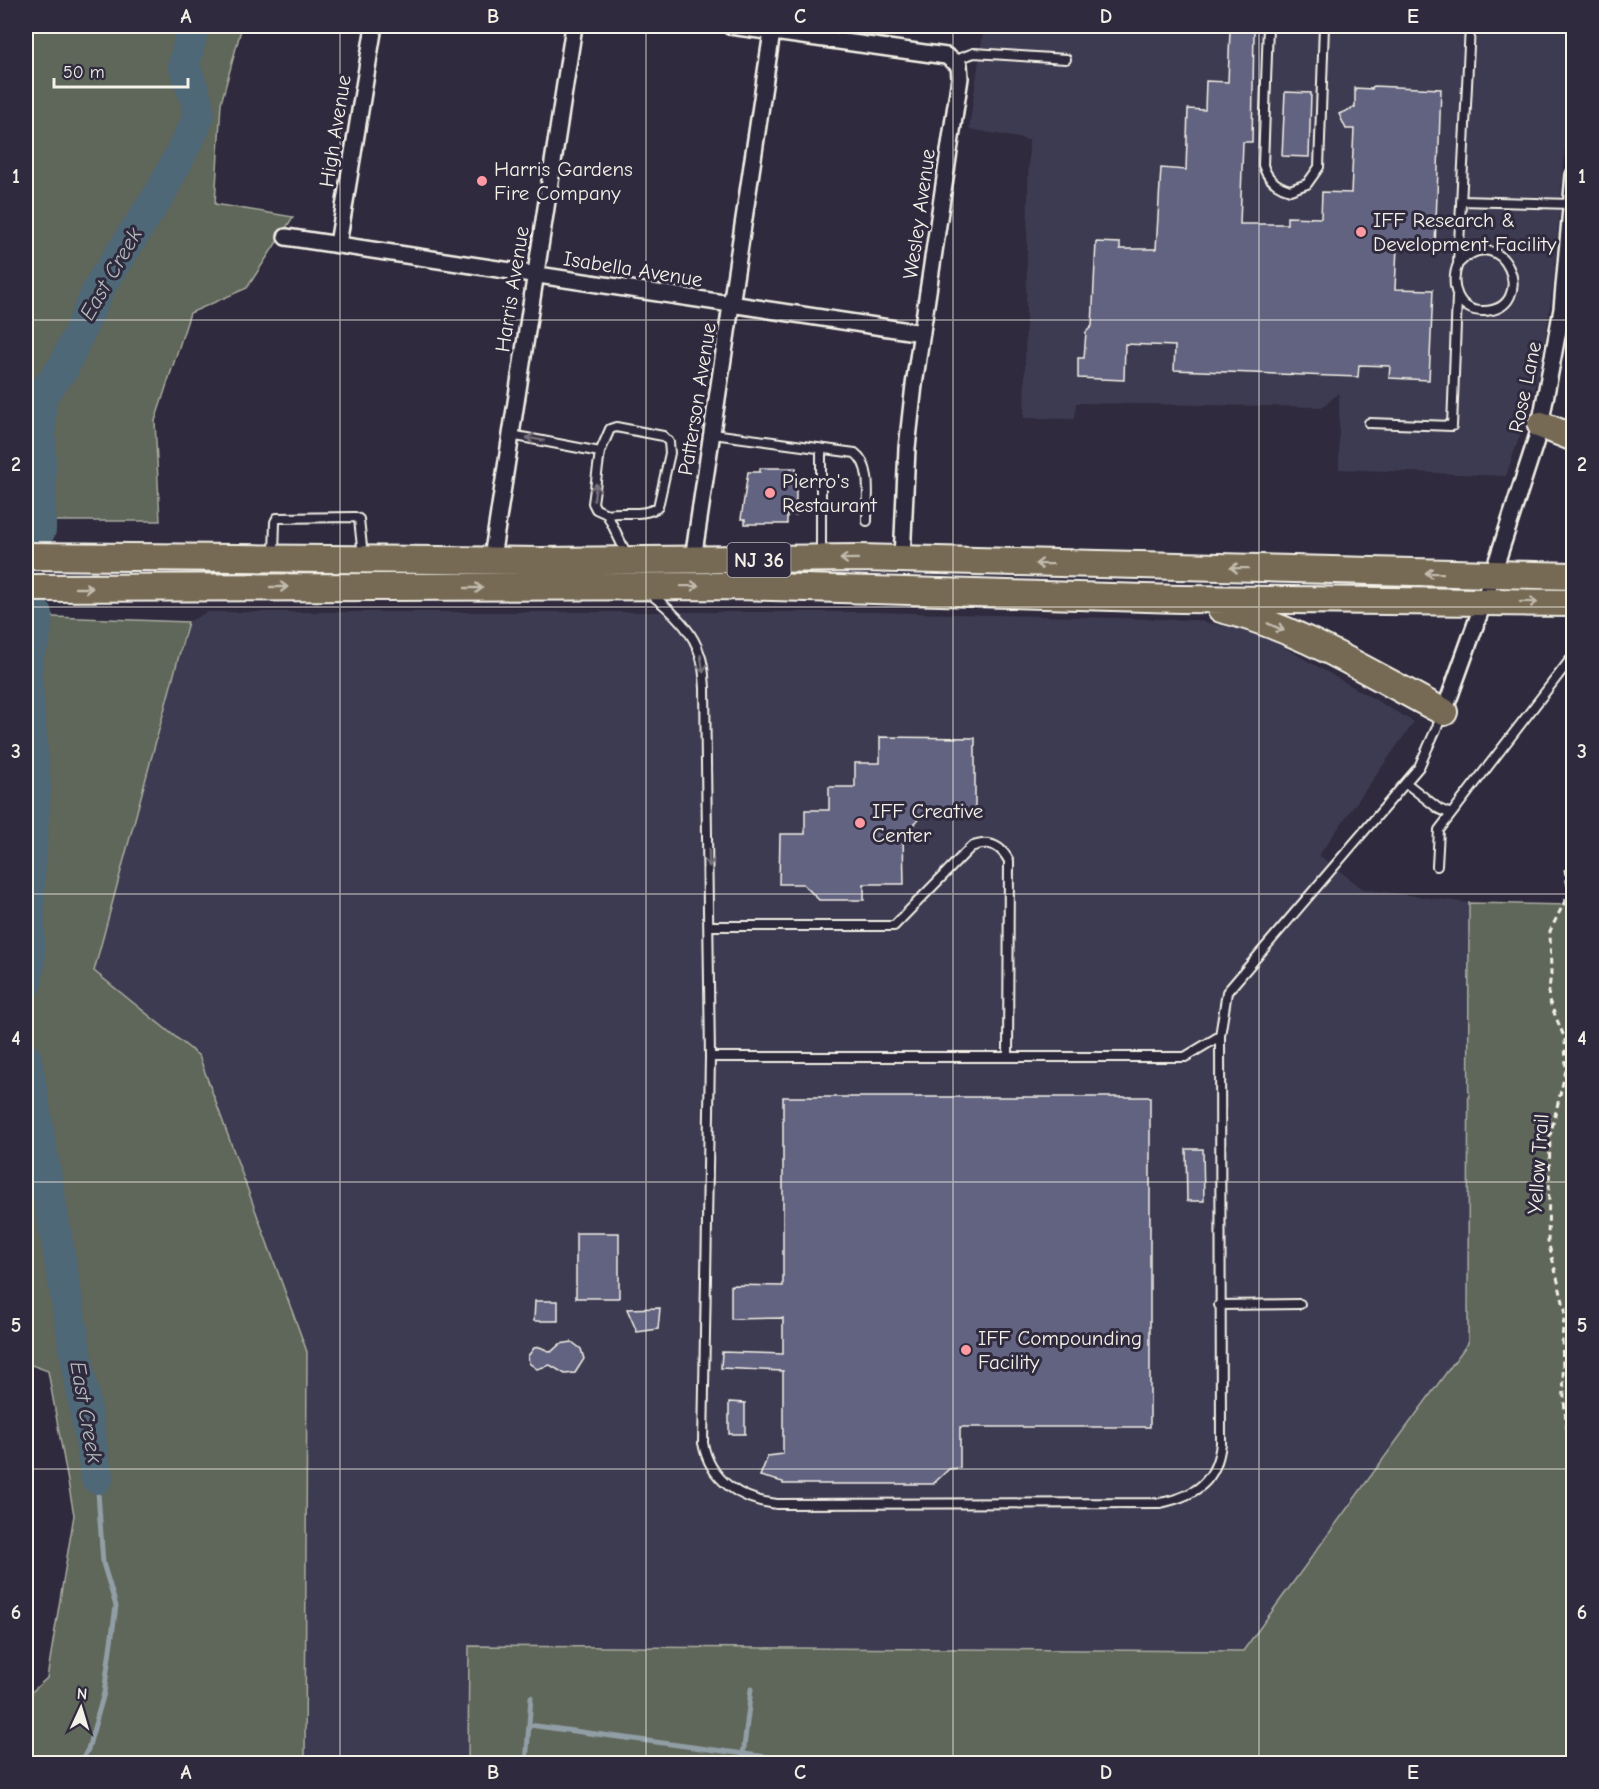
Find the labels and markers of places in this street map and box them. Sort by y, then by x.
place label: Harris Gardens Fire Company [494,157,633,205]
marker: Harris Gardens Fire Company [475,174,489,188]
place label: IFF Research & Development Facility [1373,208,1557,256]
marker: IFF Research & Development Facility [1354,225,1368,239]
place label: Pierro's Restaurant [782,469,878,517]
marker: Pierro's Restaurant [763,486,777,500]
place label: IFF Creative Center [872,799,983,847]
marker: IFF Creative Center [853,816,867,830]
place label: IFF Compounding Facility [978,1326,1142,1374]
marker: IFF Compounding Facility [959,1343,973,1357]

